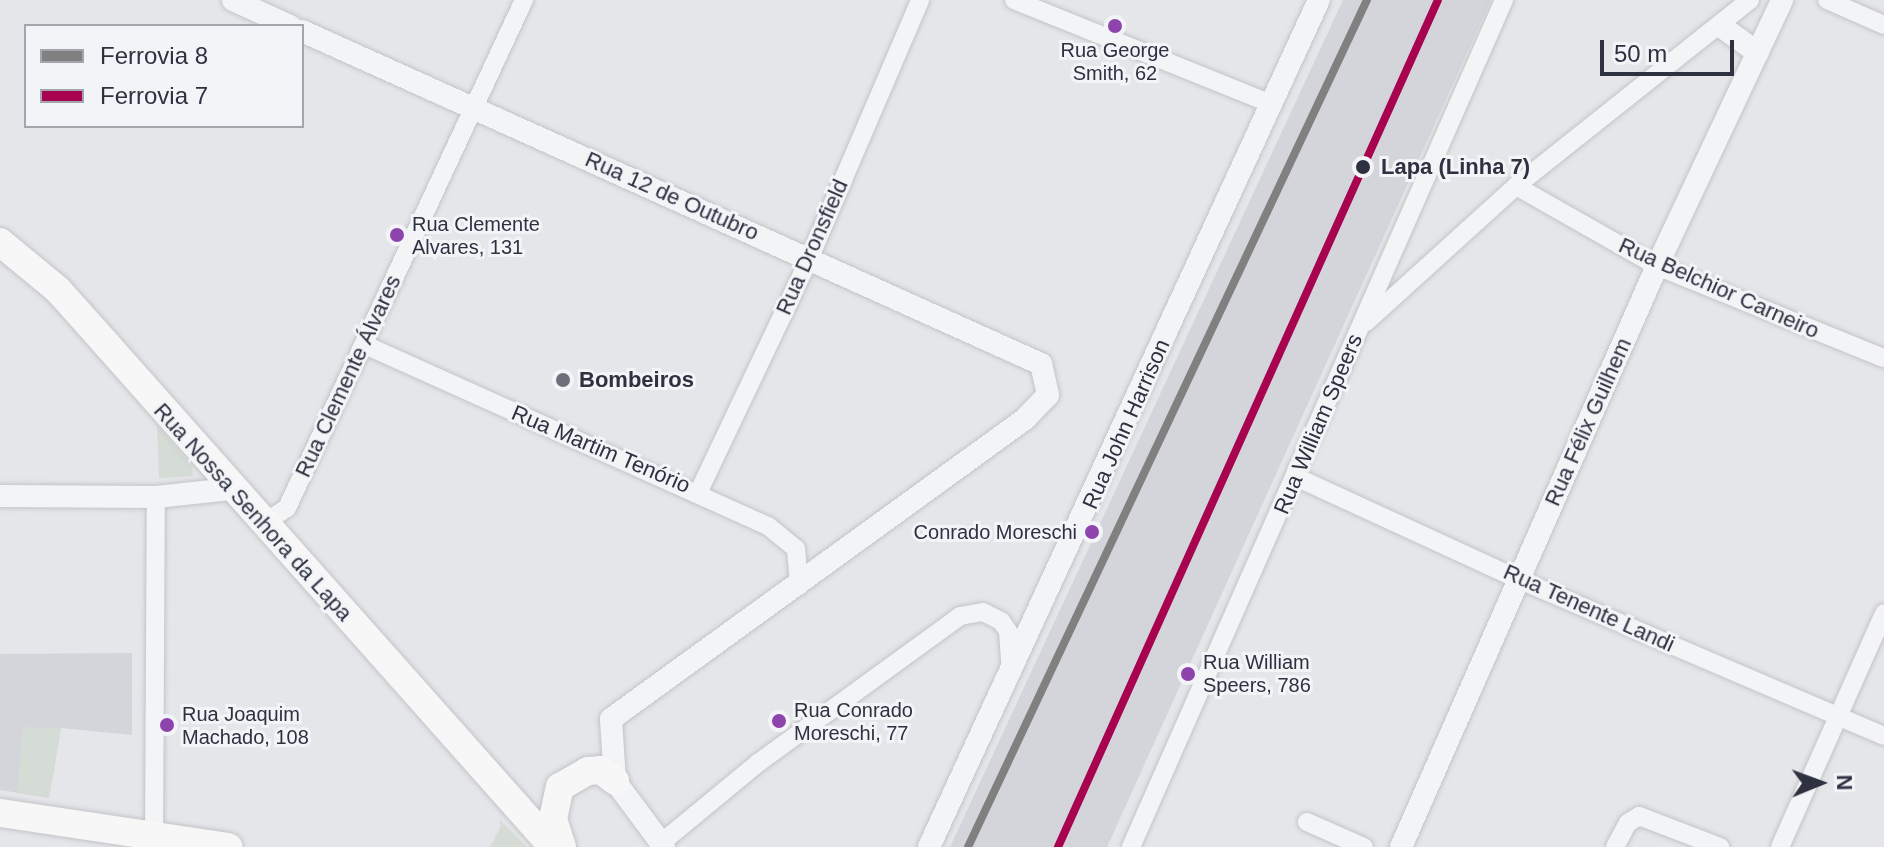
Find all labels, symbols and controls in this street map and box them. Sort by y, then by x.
marker: Rua George Smith, 62 [1107,18,1123,34]
legend [24,24,304,128]
scale bar [1604,24,1738,74]
place label: Rua George Smith, 62 [1061,38,1169,85]
text: 50 m [1614,40,1667,67]
text: Ferrovia 8 [100,42,208,69]
text: Ferrovia 7 [100,82,208,109]
street label: Rua 12 de Outubro [581,146,763,246]
place label: Lapa (Linha 7) [1381,154,1530,180]
marker: Lapa (Linha 7) [1352,156,1374,178]
street label: Rua Dronsfield [770,175,854,319]
place label: Rua Clemente Alvares, 131 [412,212,540,259]
marker: Rua Clemente Alvares, 131 [389,227,405,243]
street label: Rua Belchior Carneiro [1615,232,1823,344]
street label: Rua Clemente Álvares [290,271,406,481]
street label: Rua William Speers [1268,330,1368,518]
street label: Rua Félix Guilhem [1539,334,1637,510]
street label: Rua John Harrison [1077,335,1175,513]
place label: Bombeiros [579,367,694,393]
marker: Bombeiros [554,371,572,389]
street label: Rua Nossa Senhora da Lapa [148,398,358,626]
street label: Rua Martim Tenório [507,399,695,499]
place label: Conrado Moreschi [914,520,1077,544]
marker: Conrado Moreschi [1084,524,1100,540]
street label: Rua Tenente Landi [1499,558,1679,658]
place label: Rua William Speers, 786 [1203,650,1311,697]
marker: Rua William Speers, 786 [1180,666,1196,682]
place label: Rua Conrado Moreschi, 77 [794,698,913,745]
place label: Rua Joaquim Machado, 108 [182,702,309,749]
marker: Rua Conrado Moreschi, 77 [771,713,787,729]
marker: Rua Joaquim Machado, 108 [159,717,175,733]
north arrow [1780,743,1860,823]
text: N [1832,774,1857,791]

